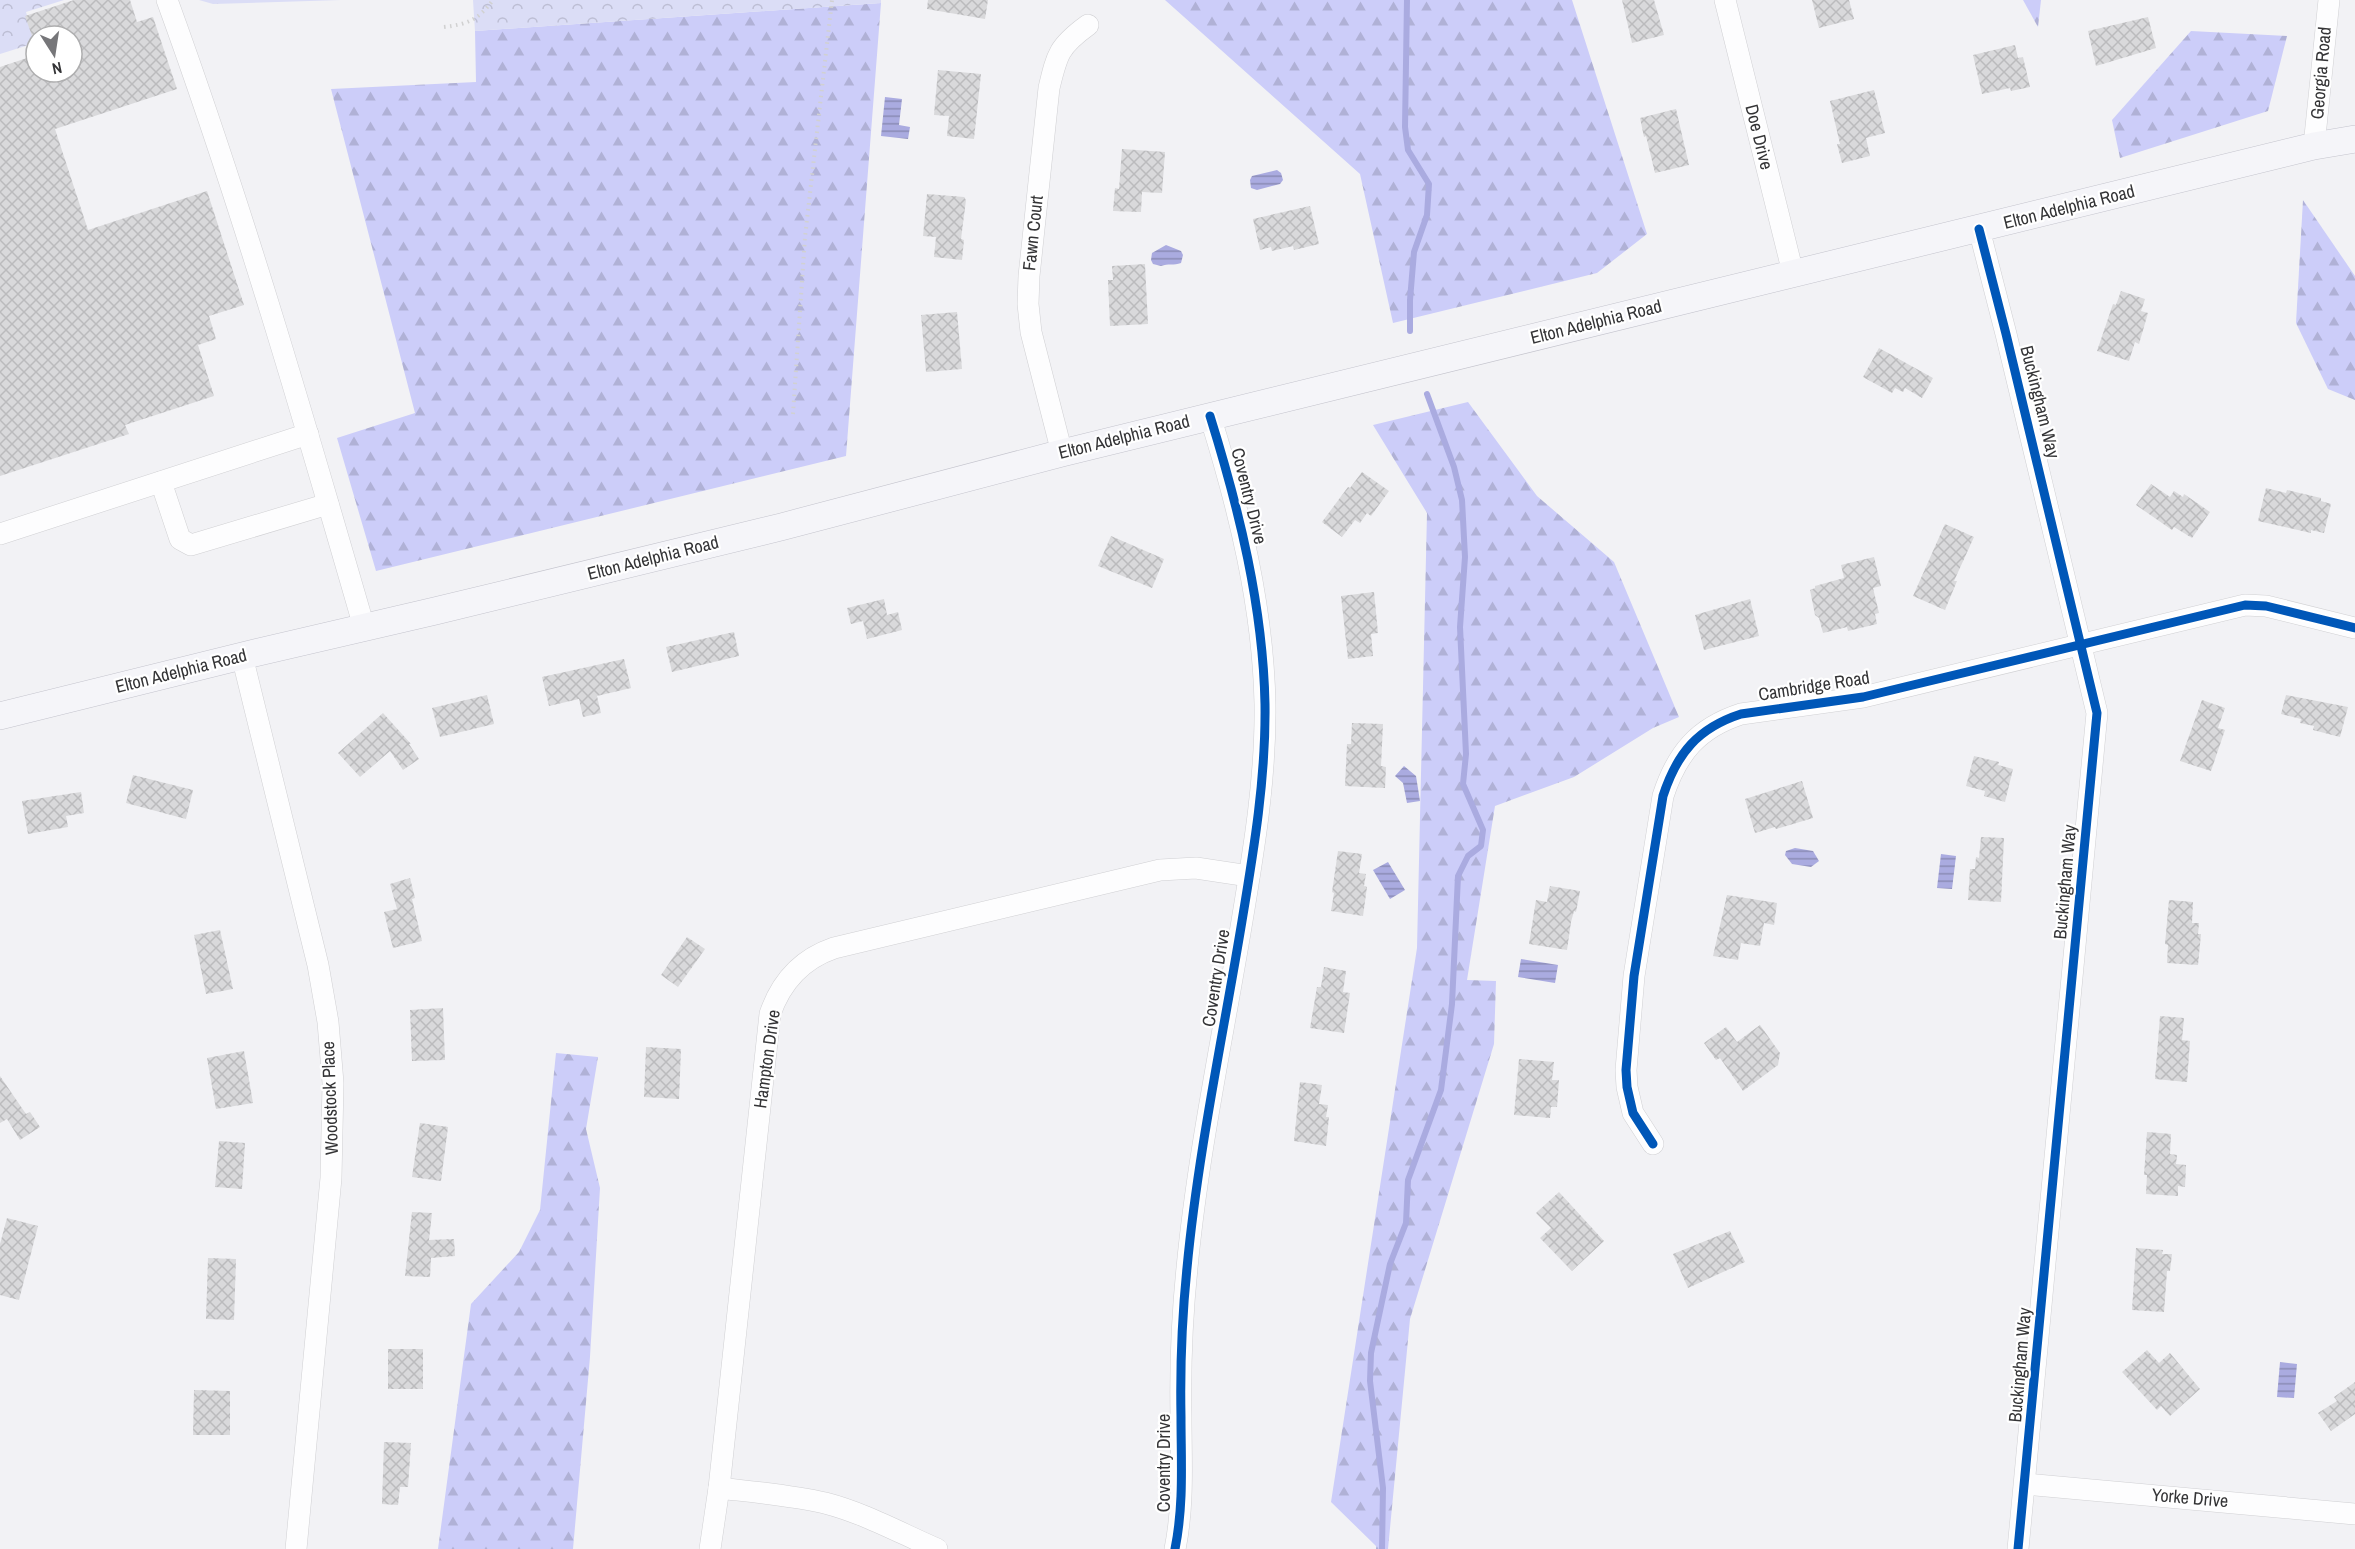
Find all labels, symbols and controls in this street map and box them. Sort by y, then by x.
north arrow [24,24,84,84]
street label: Georgia Road [2304,26,2337,120]
text: N [50,57,64,80]
street label: Doe Drive [1739,102,1780,172]
street label: Elton Adelphia Road [2001,178,2137,235]
street label: Fawn Court [1016,194,1049,272]
street label: Elton Adelphia Road [1528,293,1664,350]
street label: Buckingham Way [2014,343,2067,461]
street label: Elton Adelphia Road [1056,408,1192,465]
street label: Coventry Drive [1225,445,1274,547]
street label: Elton Adelphia Road [585,529,721,586]
street label: Elton Adelphia Road [113,642,249,699]
street label: Cambridge Road [1756,664,1871,707]
street label: Buckingham Way [2047,823,2082,940]
street label: Coventry Drive [1195,927,1236,1028]
street label: Hampton Drive [747,1008,786,1110]
street label: Woodstock Place [315,1041,344,1155]
street label: Buckingham Way [2002,1306,2037,1423]
street label: Coventry Drive [1151,1414,1176,1512]
street label: Yorke Drive [2151,1482,2229,1513]

